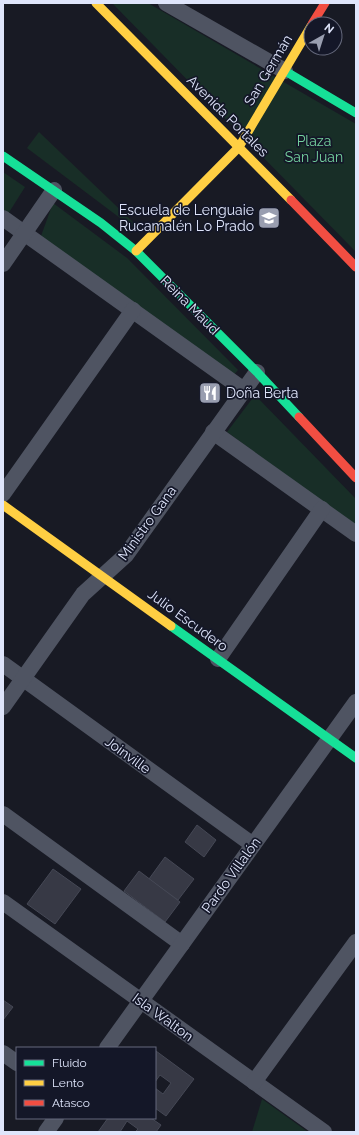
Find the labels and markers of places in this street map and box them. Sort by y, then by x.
place label: Escuela de Lenguaie Rucamalén Lo Prado [119,202,254,234]
school or university icon: Escuela de Lenguaie Rucamalén Lo Prado [256,205,282,231]
restaurant icon: Doña Berta [197,380,223,406]
place label: Doña Berta [226,385,298,401]

